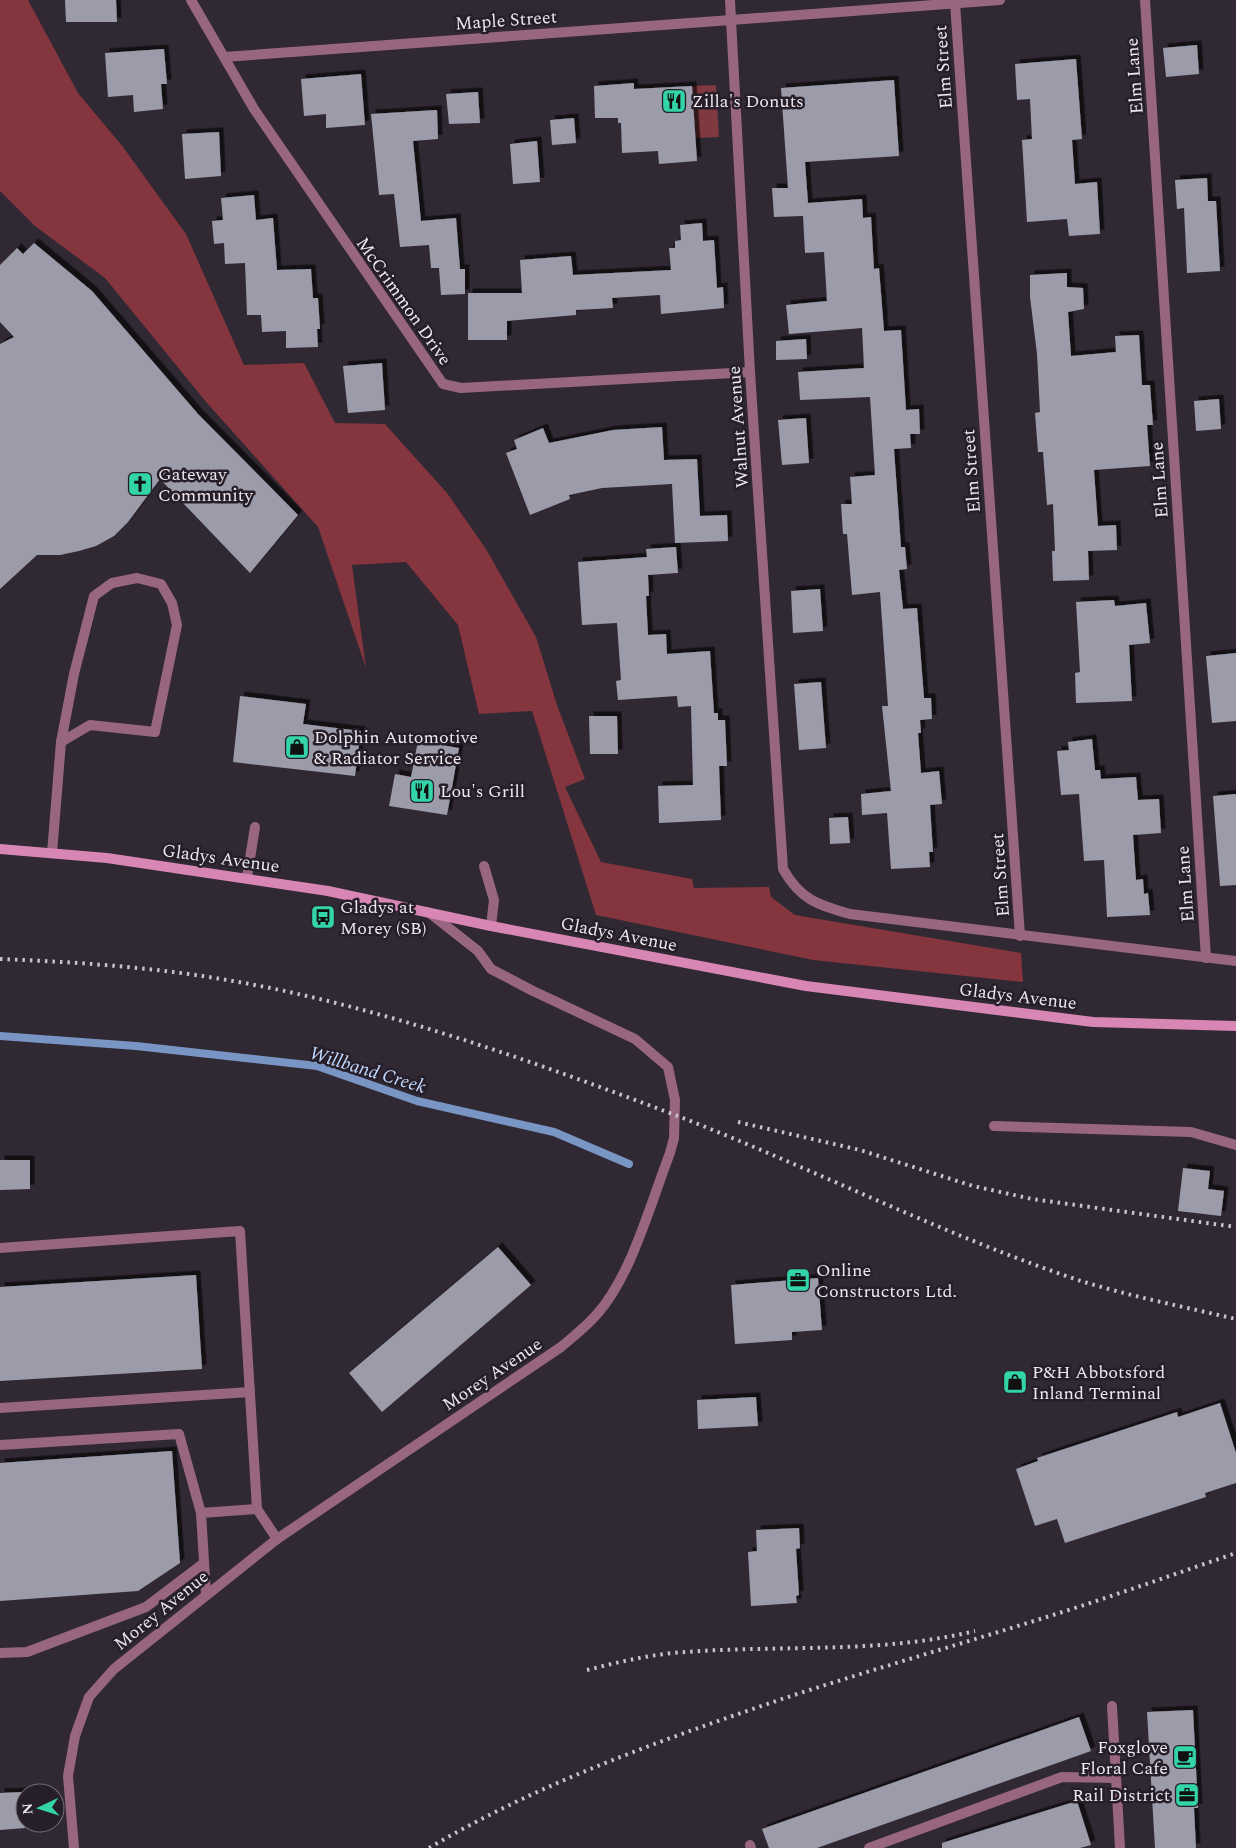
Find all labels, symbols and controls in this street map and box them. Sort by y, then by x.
street label: Maple Street [454,3,558,38]
street label: Elm Street [927,24,960,110]
street label: Elm Lane [1118,37,1151,115]
restaurant icon: Zilla's Donuts [661,88,687,114]
place label: Zilla's Donuts [692,88,804,115]
street label: McCrimmon Drive [349,231,458,371]
street label: Walnut Avenue [721,365,756,489]
street label: Elm Street [955,428,988,514]
street label: Elm Lane [1143,441,1176,519]
place label: Gateway Community [158,461,254,509]
church icon: Gateway Community [127,471,153,497]
place label: Dolphin Automotive & Radiator Service [314,724,478,772]
shop icon: Dolphin Automotive & Radiator Service [284,734,310,760]
restaurant icon: Lou's Grill [409,778,435,804]
place label: Lou's Grill [440,778,525,805]
street label: Elm Street [984,832,1017,918]
street label: Gladys Avenue [160,837,281,880]
street label: Elm Lane [1169,845,1202,923]
place label: Gladys at Morey (SB) [340,894,426,942]
bus stop icon: Gladys at Morey (SB) [310,904,336,930]
street label: Gladys Avenue [558,910,680,959]
street label: Gladys Avenue [958,976,1078,1017]
water label: Willband Creek [306,1039,430,1102]
place label: Online Constructors Ltd. [816,1257,957,1305]
office icon: Online Constructors Ltd. [785,1267,811,1293]
street label: Morey Avenue [437,1331,548,1418]
place label: P&H Abbotsford Inland Terminal [1032,1359,1165,1407]
shop icon: P&H Abbotsford Inland Terminal [1002,1369,1028,1395]
street label: Morey Avenue [108,1564,215,1657]
place label: Foxglove Floral Cafe [1080,1734,1168,1782]
cafe icon: Foxglove Floral Cafe [1172,1744,1198,1770]
place label: Rail District [1072,1782,1170,1809]
office icon: Rail District [1174,1782,1200,1808]
north arrow [15,1783,65,1833]
text: N [17,1802,38,1815]

